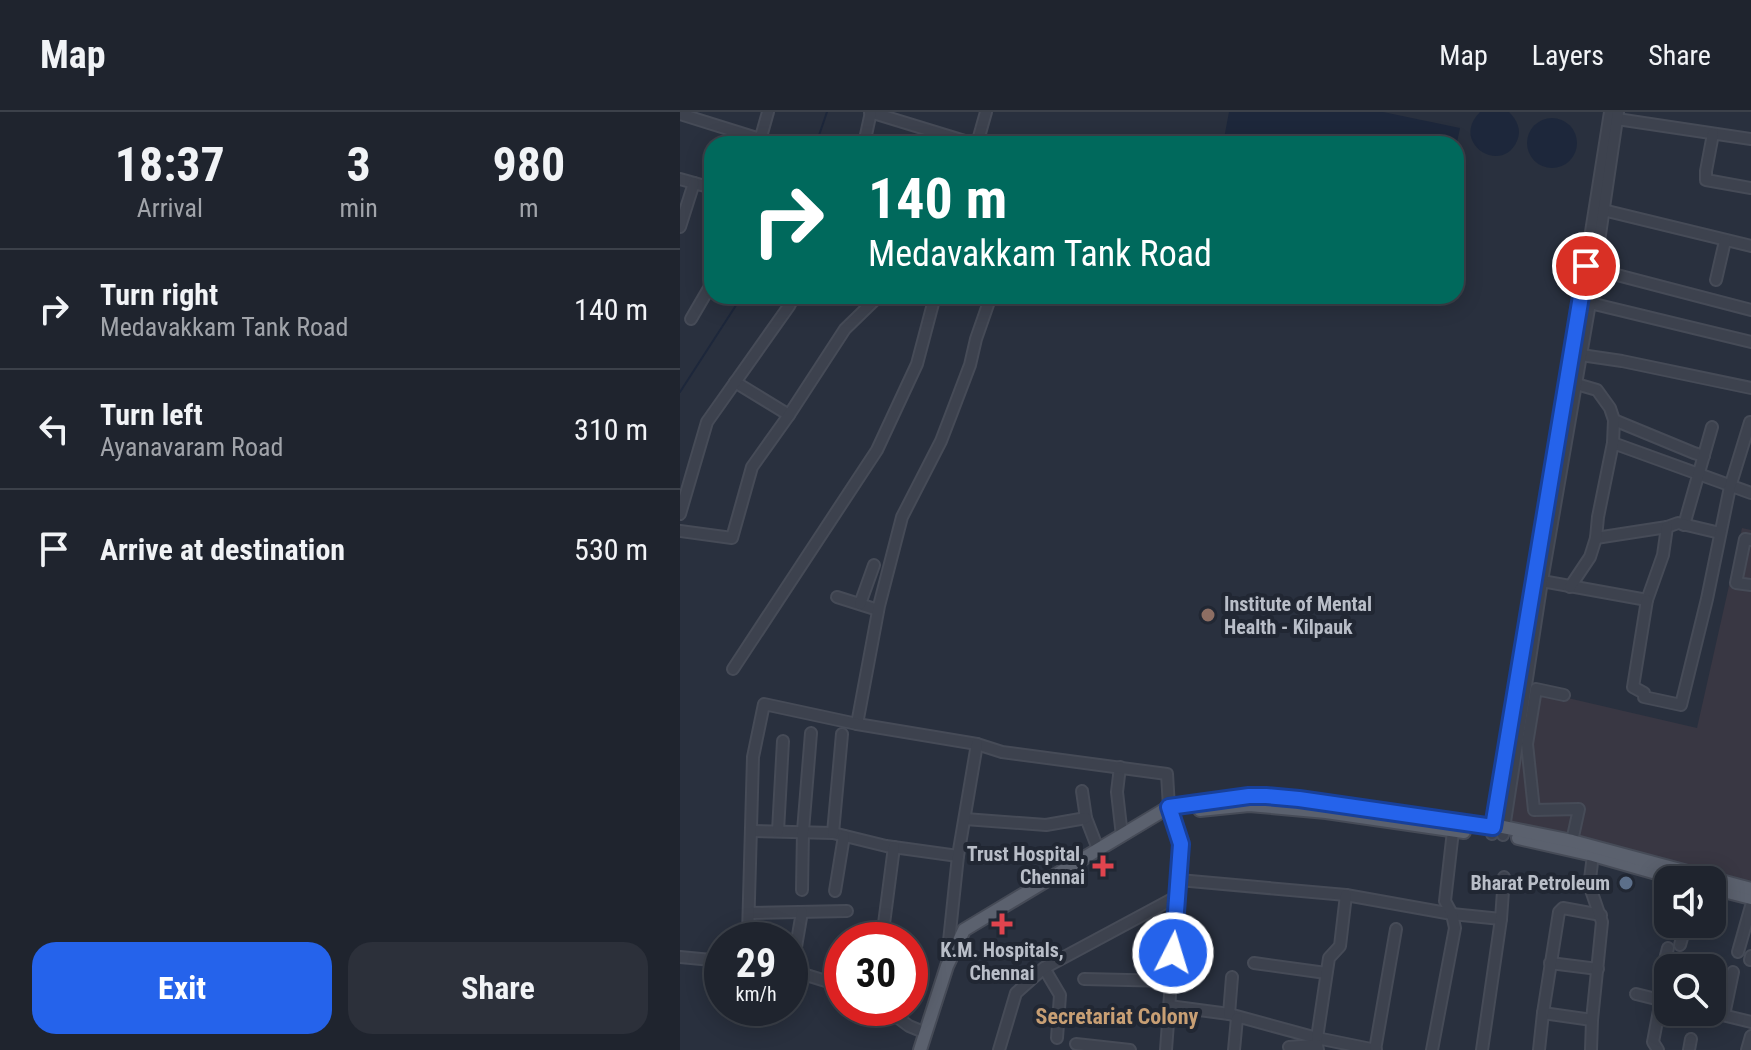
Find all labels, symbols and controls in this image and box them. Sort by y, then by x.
text: Map [40,33,106,77]
text: Map [1439,39,1488,72]
text: Layers [1532,39,1604,72]
text: Share [1648,39,1711,72]
text: 18:37 [115,136,225,193]
text: 3 [347,136,371,193]
text: 980 [492,136,565,193]
text: 140 m [868,166,1007,232]
icon: right [736,168,840,272]
text: Arrival [137,193,203,223]
text: min [340,193,378,223]
text: m [519,193,539,223]
pin [1552,232,1620,300]
text: Medavakkam Tank Road [868,233,1212,275]
icon: arrive [1564,244,1608,288]
text: Turn right [100,277,218,312]
icon: right [32,287,76,331]
text: 140 m [574,292,648,327]
text: Medavakkam Tank Road [100,312,348,342]
text: Turn left [100,397,203,432]
icon: left [32,407,76,451]
text: 310 m [574,412,648,447]
text: Ayanavaram Road [100,432,283,462]
icon: arrive [32,527,76,571]
text: Arrive at destination [100,532,345,567]
text: 530 m [574,532,648,567]
place label: Institute of Mental Health - Kilpauk [1224,592,1372,639]
marker: Institute of Mental Health - Kilpauk [1199,606,1217,624]
place label: Trust Hospital, Chennai [967,842,1085,889]
marker: Trust Hospital, Chennai [1092,855,1114,877]
map controls [1654,866,1726,1026]
button: sound [1654,866,1726,938]
place label: Bharat Petroleum [1471,871,1610,895]
marker: Bharat Petroleum [1617,874,1635,892]
position arrow [1131,911,1215,995]
marker: K.M. Hospitals, Chennai [991,913,1013,935]
speed limit sign: 30 [824,922,928,1026]
place label: K.M. Hospitals, Chennai [940,938,1064,985]
text: 29 [736,940,776,987]
button: Exit [32,942,332,1034]
button: Share [348,942,648,1034]
button: search [1654,954,1726,1026]
text: km/h [735,982,777,1006]
district label: Secretariat Colony [1036,1004,1199,1029]

